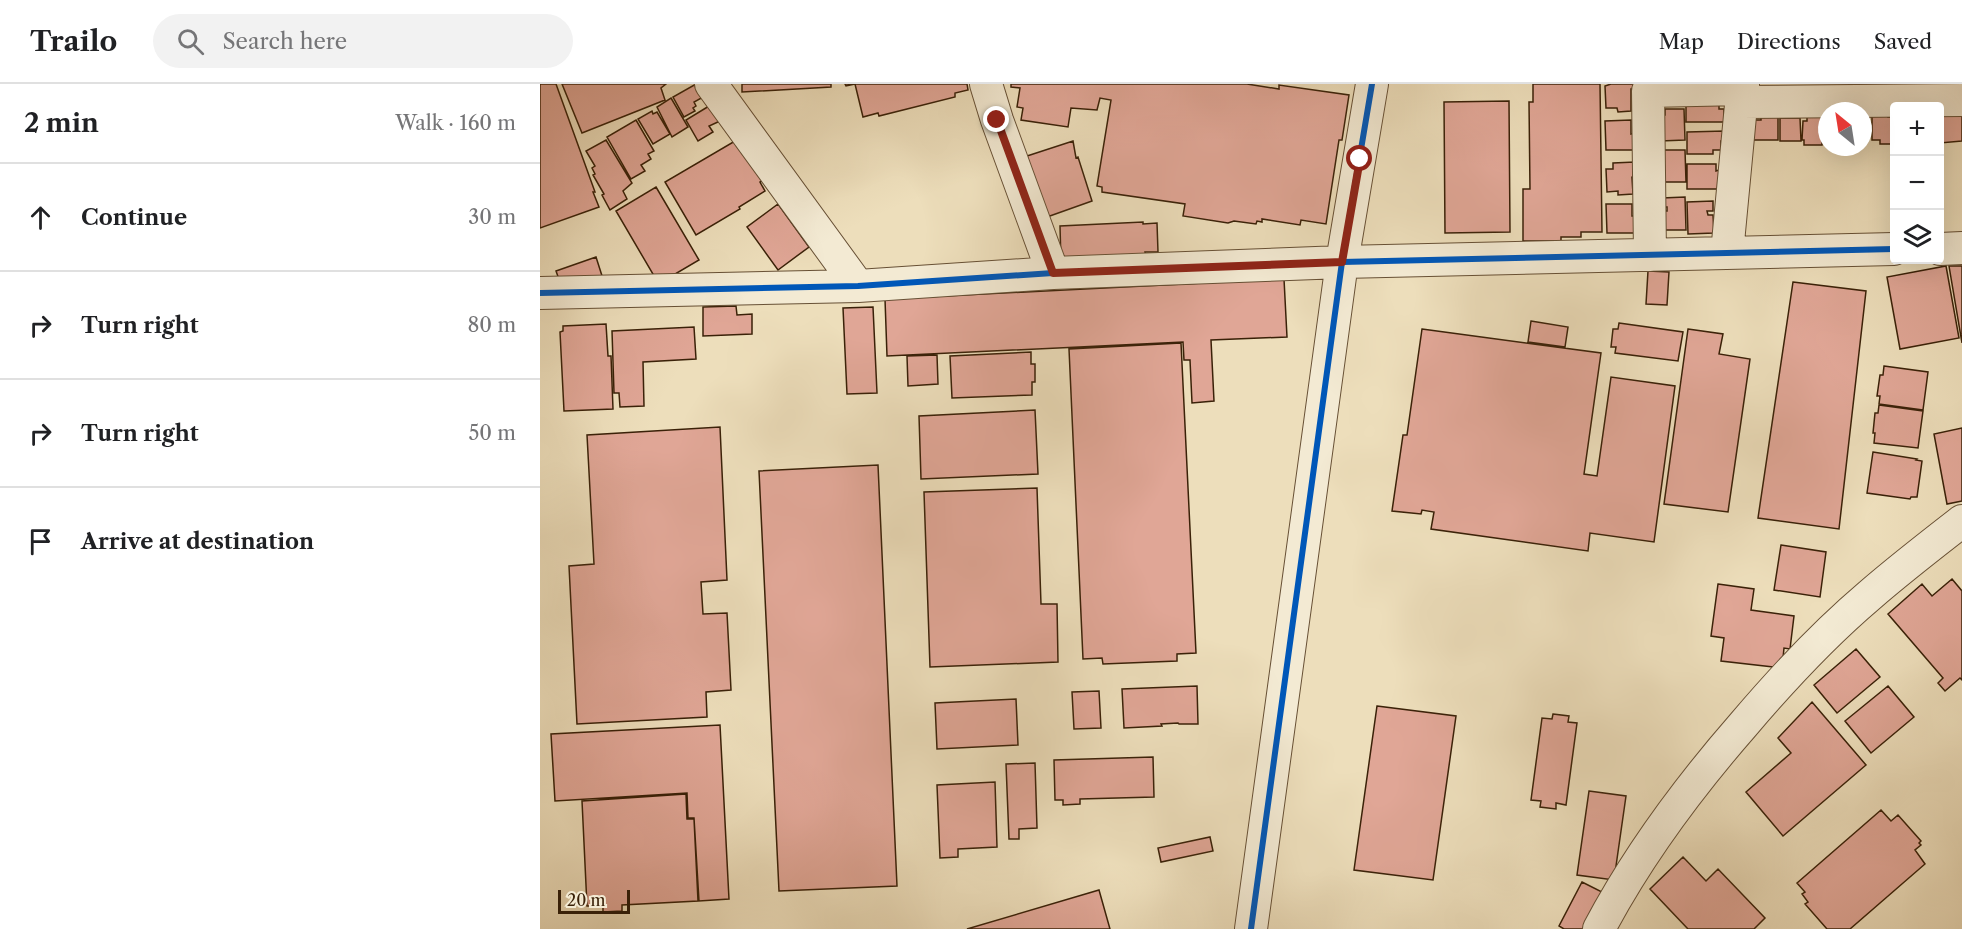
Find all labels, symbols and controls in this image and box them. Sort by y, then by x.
search box [153,14,573,68]
text: Trailo [30,24,117,58]
icon: search [174,25,207,58]
text: Search here [222,28,347,55]
text: Map [1659,29,1704,54]
text: Directions [1737,29,1841,54]
text: Saved [1874,29,1932,54]
north arrow [1818,102,1872,156]
map controls [1890,102,1944,264]
button: + [1890,102,1944,156]
route end [983,106,1009,132]
text: 2 min [24,107,99,139]
text: Walk · 160 m [395,111,516,135]
route start [1346,145,1372,171]
button: − [1890,156,1944,210]
icon: ahead [24,201,57,234]
text: Continue [81,204,187,231]
text: 30 m [468,205,516,229]
button: layers [1890,210,1944,264]
icon: right [24,309,57,342]
text: Turn right [81,312,199,339]
text: 80 m [468,313,516,337]
icon: right [24,417,57,450]
text: Turn right [81,420,199,447]
text: 50 m [469,421,516,445]
icon: arrive [24,525,57,558]
text: Arrive at destination [81,528,314,555]
scale bar [558,887,630,914]
text: 20 m [567,890,606,910]

